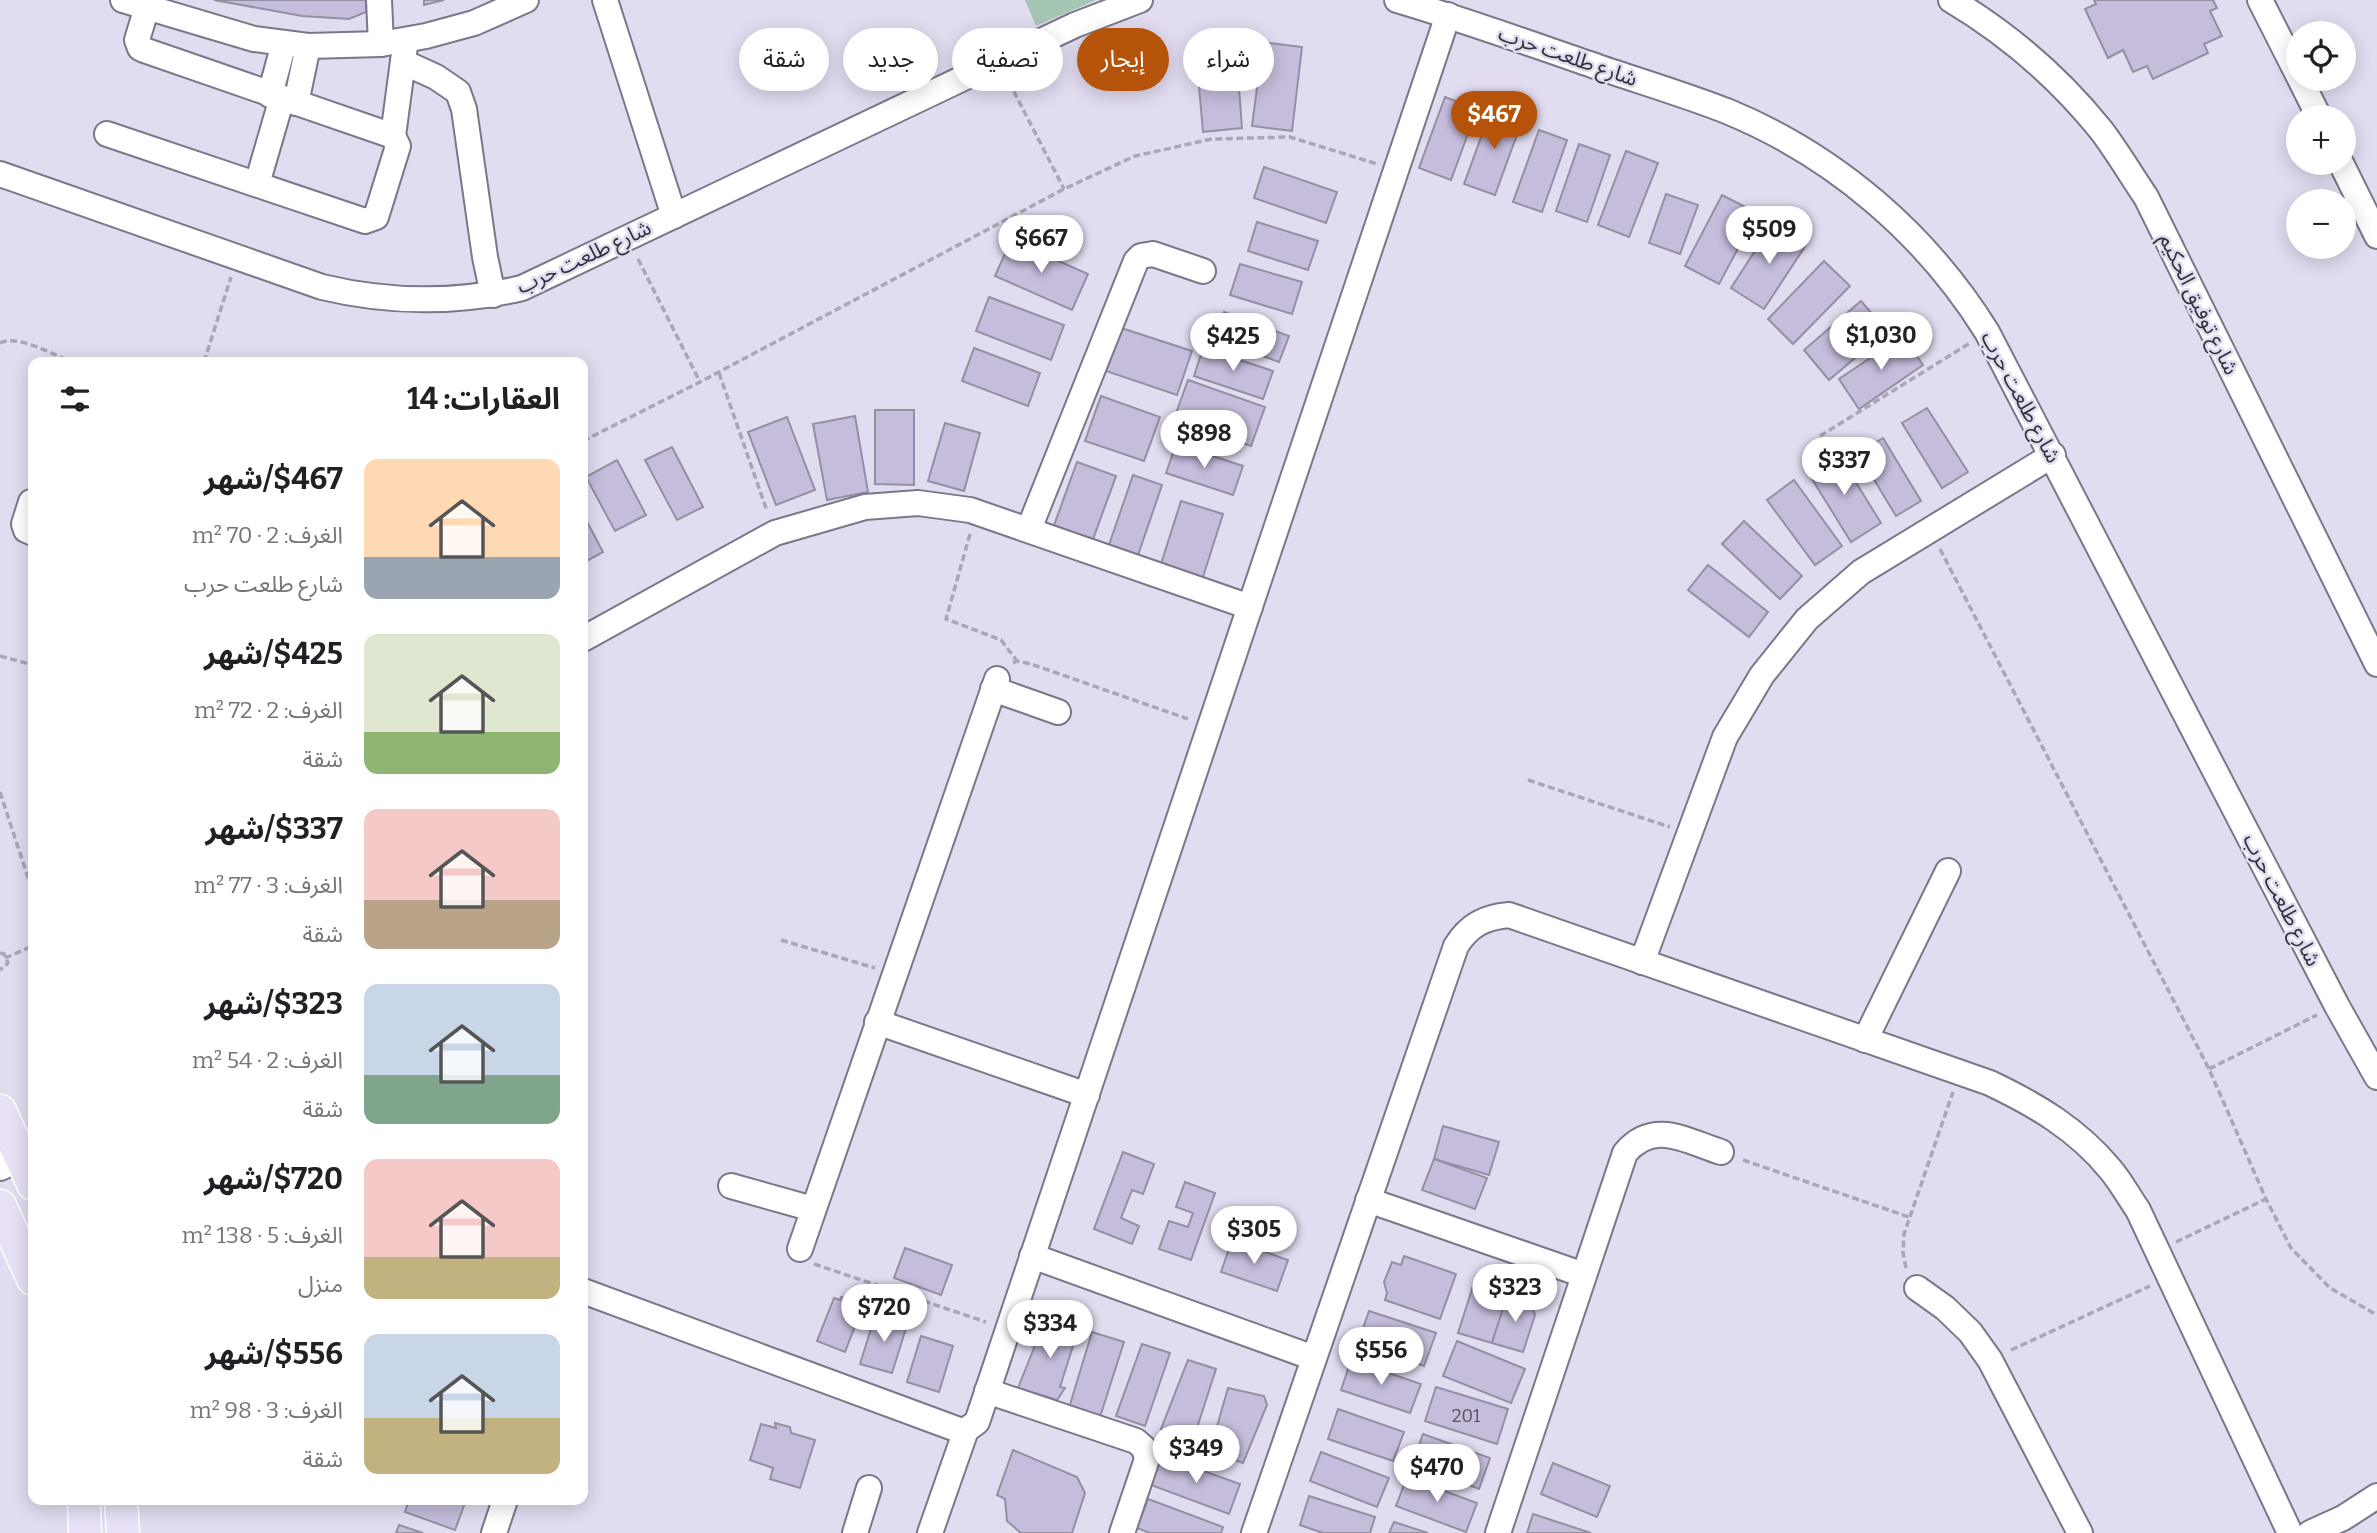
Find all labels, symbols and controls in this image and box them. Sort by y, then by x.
street label: شارع طلعت حرب [1494,20,1641,94]
map controls [2286,21,2356,259]
button: locate [2286,21,2356,91]
chip: شقة [739,28,829,91]
chip: جديد [843,28,938,91]
chip: تصفية [952,28,1063,91]
chip: إيجار [1077,28,1169,91]
chip: شراء [1183,28,1274,91]
pin: $467 [1453,92,1535,151]
text: $467 [1467,100,1521,128]
button: + [2286,105,2356,175]
button: − [2286,189,2356,259]
pin: $509 [1728,206,1810,266]
street label: شارع طلعت حرب [513,215,656,301]
text: $509 [1742,215,1796,243]
pin: $667 [1000,216,1082,275]
text: $667 [1014,224,1068,252]
street label: شارع توفيق الحكيم [2152,229,2244,380]
pin: $1,030 [1824,312,1938,372]
pin: $425 [1192,314,1274,373]
text: $1,030 [1845,321,1917,349]
text: $425 [1206,322,1260,350]
street label: شارع طلعت حرب [1974,327,2067,468]
icon: filters [56,380,94,418]
text: العقارات: 14 [407,381,560,417]
pin: $898 [1163,410,1245,470]
text: $898 [1176,419,1232,447]
pin: $337 [1803,438,1885,497]
text: $337 [1818,446,1870,474]
text: $467/شهر [204,461,343,497]
icon: home [420,487,504,571]
text: الغرف: 2 · 70 m² [192,521,343,549]
text: شارع طلعت حرب [184,570,343,598]
text: $425/شهر [204,636,343,672]
icon: home [420,662,504,746]
text: الغرف: 2 · 72 m² [194,696,343,724]
text: شقة [302,745,343,773]
text: $337/شهر [205,811,343,847]
street label: شارع طلعت حرب [2236,829,2327,972]
icon: home [420,837,504,921]
text: الغرف: 3 · 77 m² [194,871,343,899]
text: شقة [302,920,343,948]
text: $323/شهر [204,986,343,1022]
icon: home [420,1012,504,1096]
text: الغرف: 2 · 54 m² [192,1046,343,1074]
text: شقة [302,1095,343,1123]
text: $720/شهر [204,1161,343,1197]
icon: home [420,1187,504,1271]
pin: $305 [1213,1206,1295,1266]
text: $305 [1227,1215,1281,1243]
text: الغرف: 5 · 138 m² [182,1221,343,1249]
pin: $323 [1474,1264,1556,1324]
text: منزل [298,1270,343,1298]
text: $323 [1488,1273,1542,1301]
pin: $720 [843,1284,925,1344]
text: $720 [857,1293,911,1321]
pin: $334 [1009,1300,1091,1360]
text: $334 [1023,1309,1077,1337]
pin: $556 [1340,1328,1422,1387]
text: $556/شهر [205,1336,343,1372]
text: $556 [1355,1336,1407,1364]
icon: home [420,1362,504,1446]
text: الغرف: 3 · 98 m² [190,1396,343,1424]
house number: 201 [1452,1405,1481,1427]
pin: $349 [1155,1426,1237,1485]
text: $349 [1169,1434,1223,1462]
pin: $470 [1396,1444,1478,1504]
text: شقة [302,1445,343,1473]
text: $470 [1410,1453,1464,1481]

